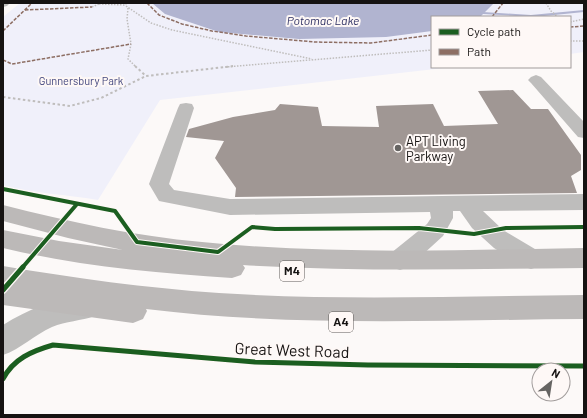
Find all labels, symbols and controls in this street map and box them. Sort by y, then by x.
water label: Potomac Lake [287,13,359,27]
legend [431,16,571,68]
text: Cycle path [467,24,521,38]
text: Path [467,44,491,58]
park label: Gunnersbury Park [39,74,124,87]
place label: APT Living Parkway [406,133,466,164]
marker: APT Living Parkway [393,143,403,153]
road number: M4 [280,261,304,281]
road number: A4 [329,312,353,332]
street label: Great West Road [234,338,350,361]
north arrow [531,362,571,402]
text: N [550,365,563,380]

